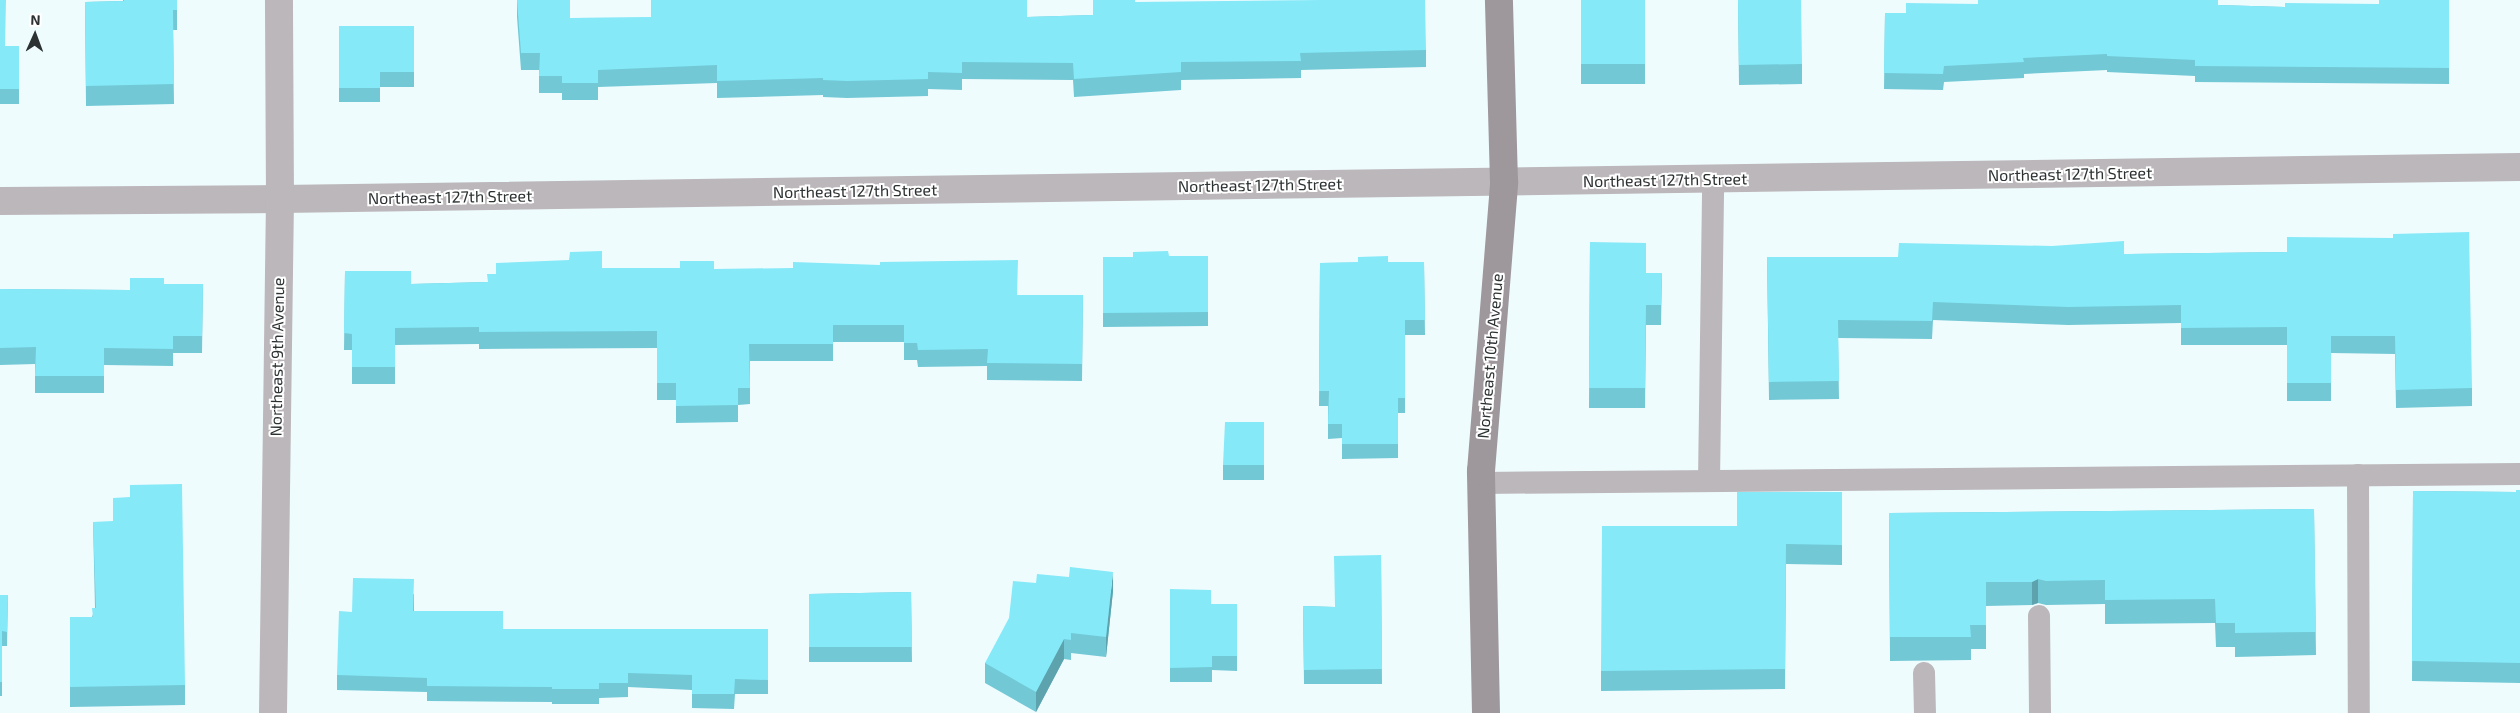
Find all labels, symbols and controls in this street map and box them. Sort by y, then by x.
north arrow [10,10,60,60]
text: N [30,11,41,28]
street label: Northeast 127th Street [1988,163,2152,185]
street label: Northeast 127th Street [1583,169,1747,191]
street label: Northeast 127th Street [1178,174,1342,196]
street label: Northeast 127th Street [773,180,937,202]
street label: Northeast 127th Street [368,186,532,208]
street label: Northeast 10th Avenue [1473,273,1507,439]
street label: Northeast 9th Avenue [266,277,288,437]

